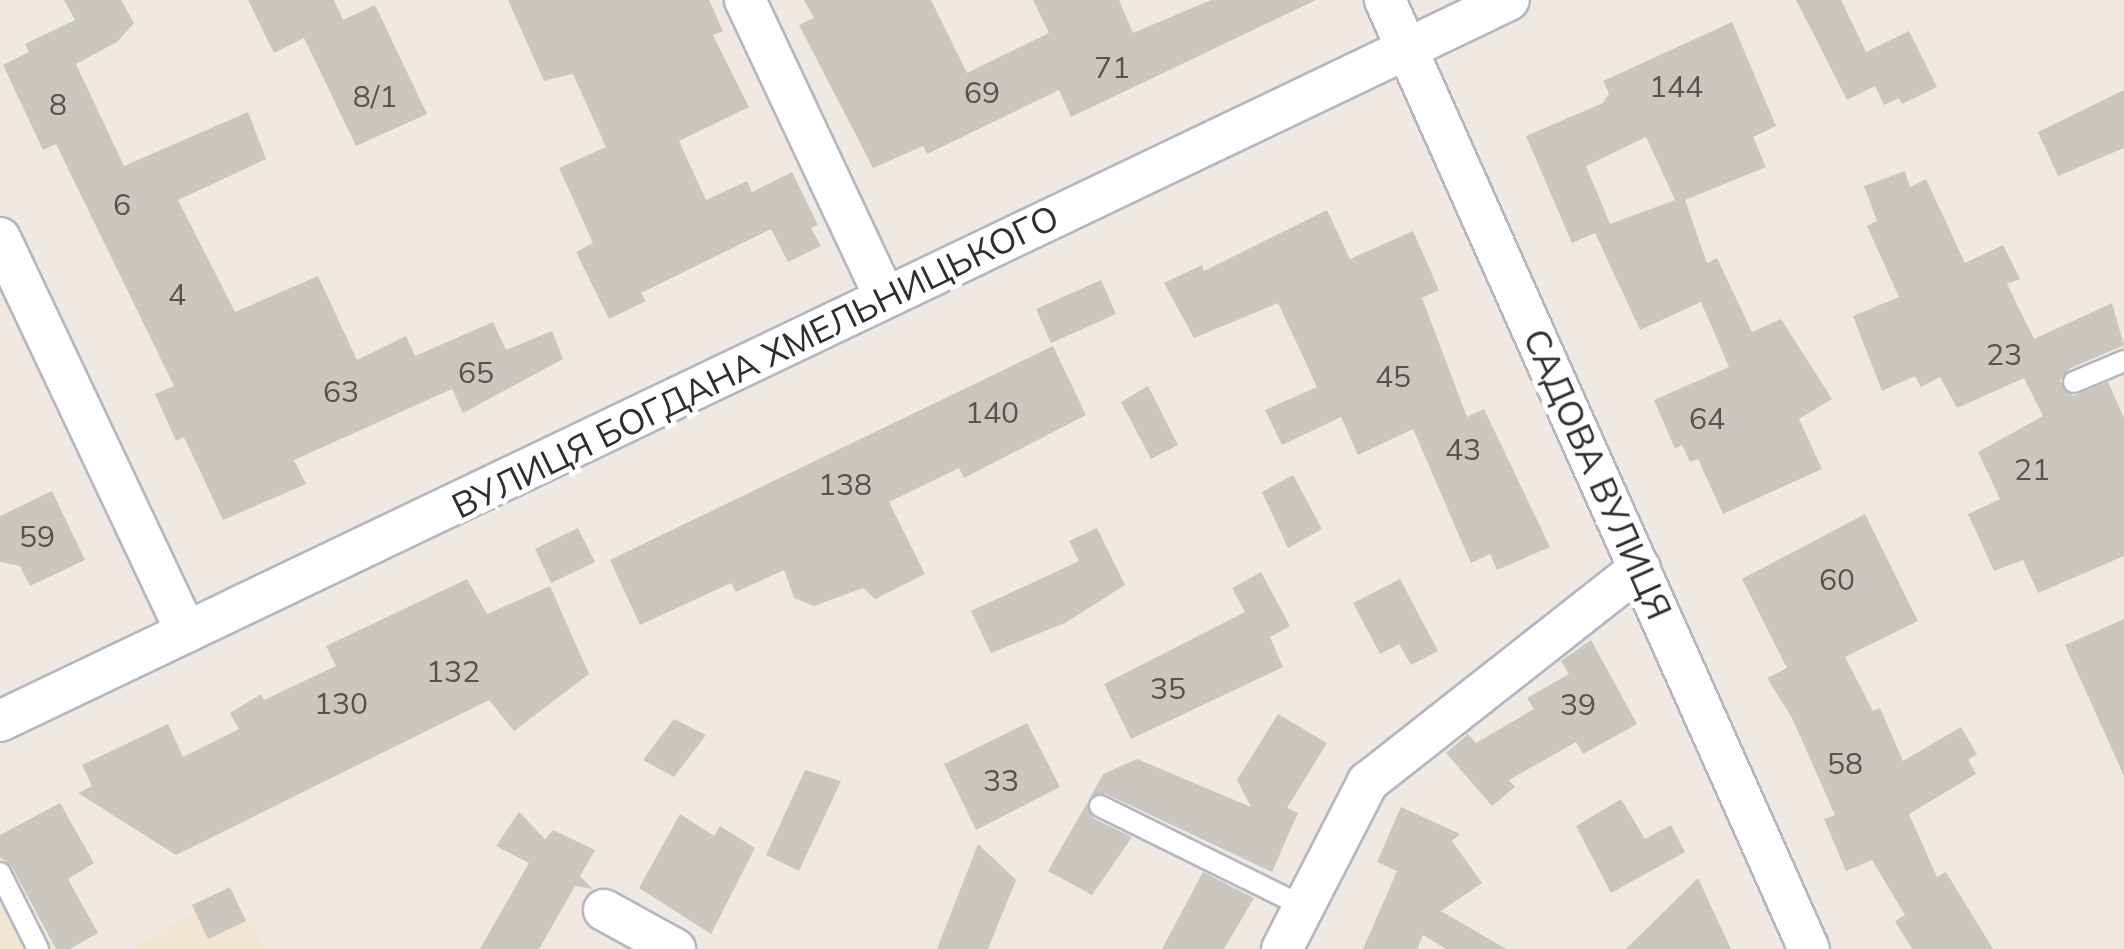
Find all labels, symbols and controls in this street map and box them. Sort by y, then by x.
house number: 71 [1094,49,1130,85]
house number: 144 [1649,68,1703,104]
house number: 69 [964,74,1000,110]
house number: 8/1 [353,78,397,114]
house number: 8 [49,86,67,122]
house number: 6 [113,186,131,222]
street label: ВУЛИЦЯ БОГДАНА ХМЕЛЬНИЦЬКОГО [445,195,1065,527]
house number: 4 [168,276,186,312]
street label: САДОВА ВУЛИЦЯ [1515,322,1681,626]
house number: 23 [1986,336,2022,372]
house number: 65 [458,354,494,390]
house number: 45 [1375,358,1411,394]
house number: 63 [323,373,359,409]
house number: 140 [965,394,1019,430]
house number: 64 [1689,400,1725,436]
house number: 43 [1445,431,1481,467]
house number: 21 [2014,451,2050,487]
house number: 138 [818,466,872,502]
house number: 59 [19,518,55,554]
house number: 60 [1819,561,1855,597]
house number: 132 [426,653,480,689]
house number: 35 [1150,670,1186,706]
house number: 130 [314,685,368,721]
house number: 39 [1560,686,1596,722]
house number: 58 [1827,745,1863,781]
house number: 33 [983,762,1019,798]

